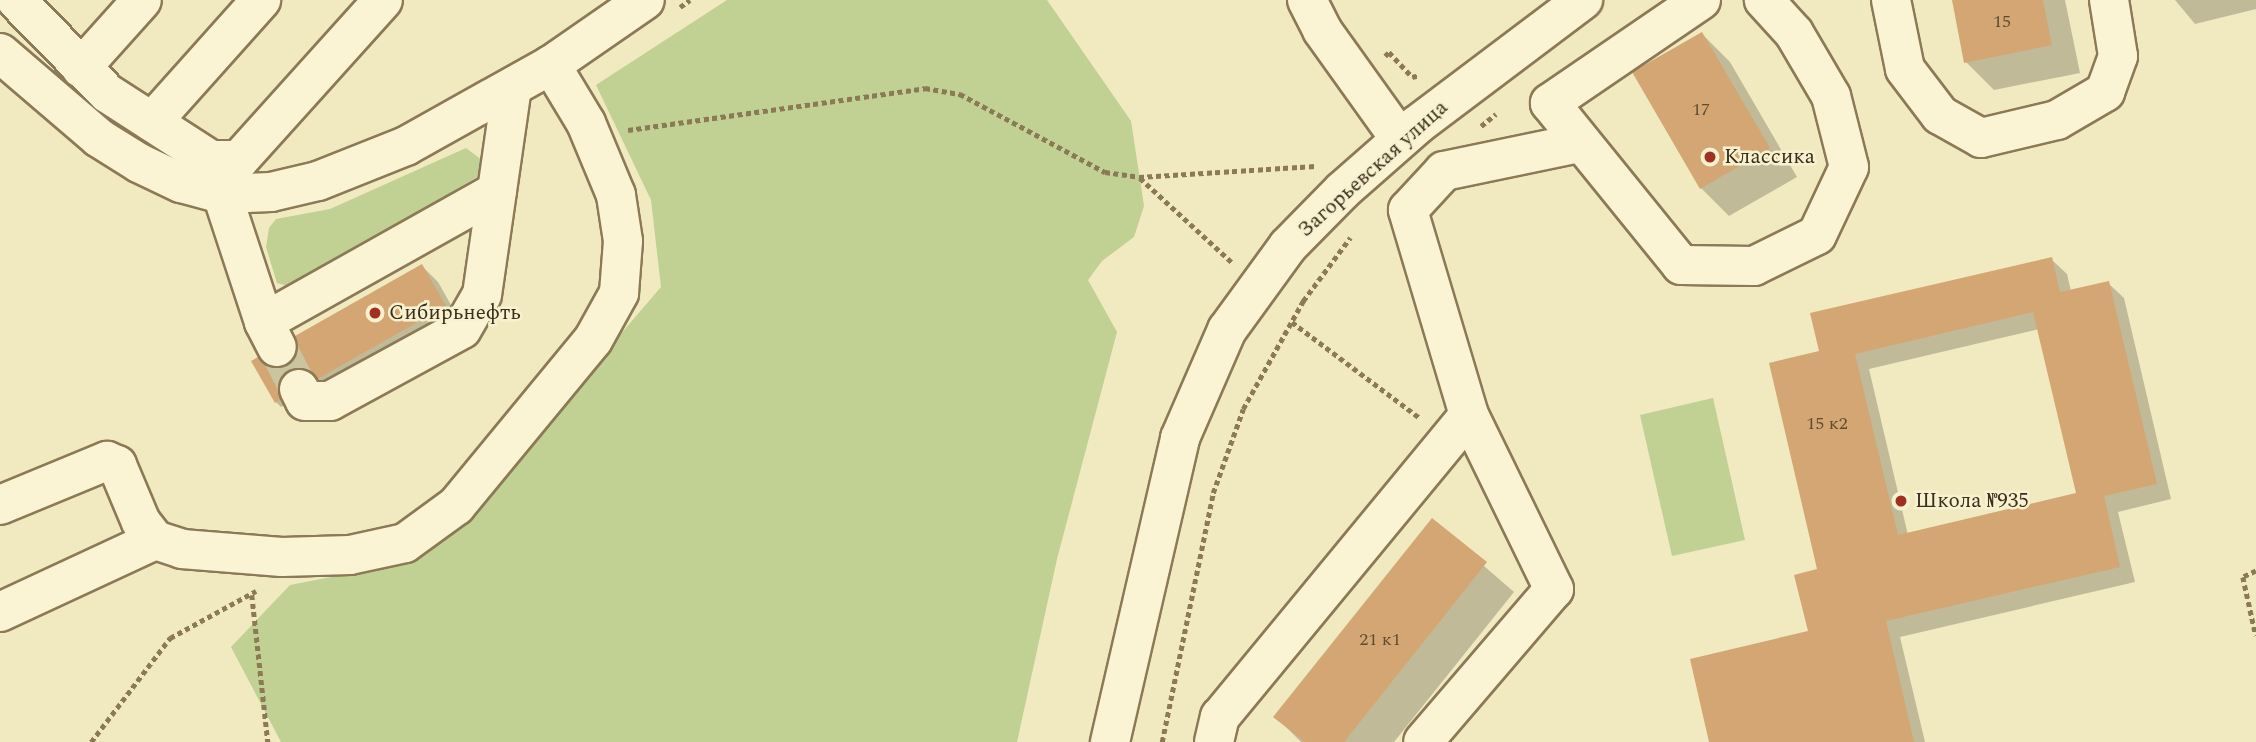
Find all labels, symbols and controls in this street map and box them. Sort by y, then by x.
house number: 15 [1993,11,2011,33]
street label: Загорьевская улица [1293,95,1453,243]
house number: 17 [1692,99,1710,121]
place label: Классика [1724,144,1815,170]
marker: Классика [1702,149,1718,165]
place label: Сибирьнефть [389,300,521,326]
marker: Сибирьнефть [367,305,383,321]
house number: 15 к2 [1806,413,1848,435]
place label: Школа №935 [1915,488,2029,514]
marker: Школа №935 [1893,493,1909,509]
house number: 21 к1 [1359,629,1401,651]

